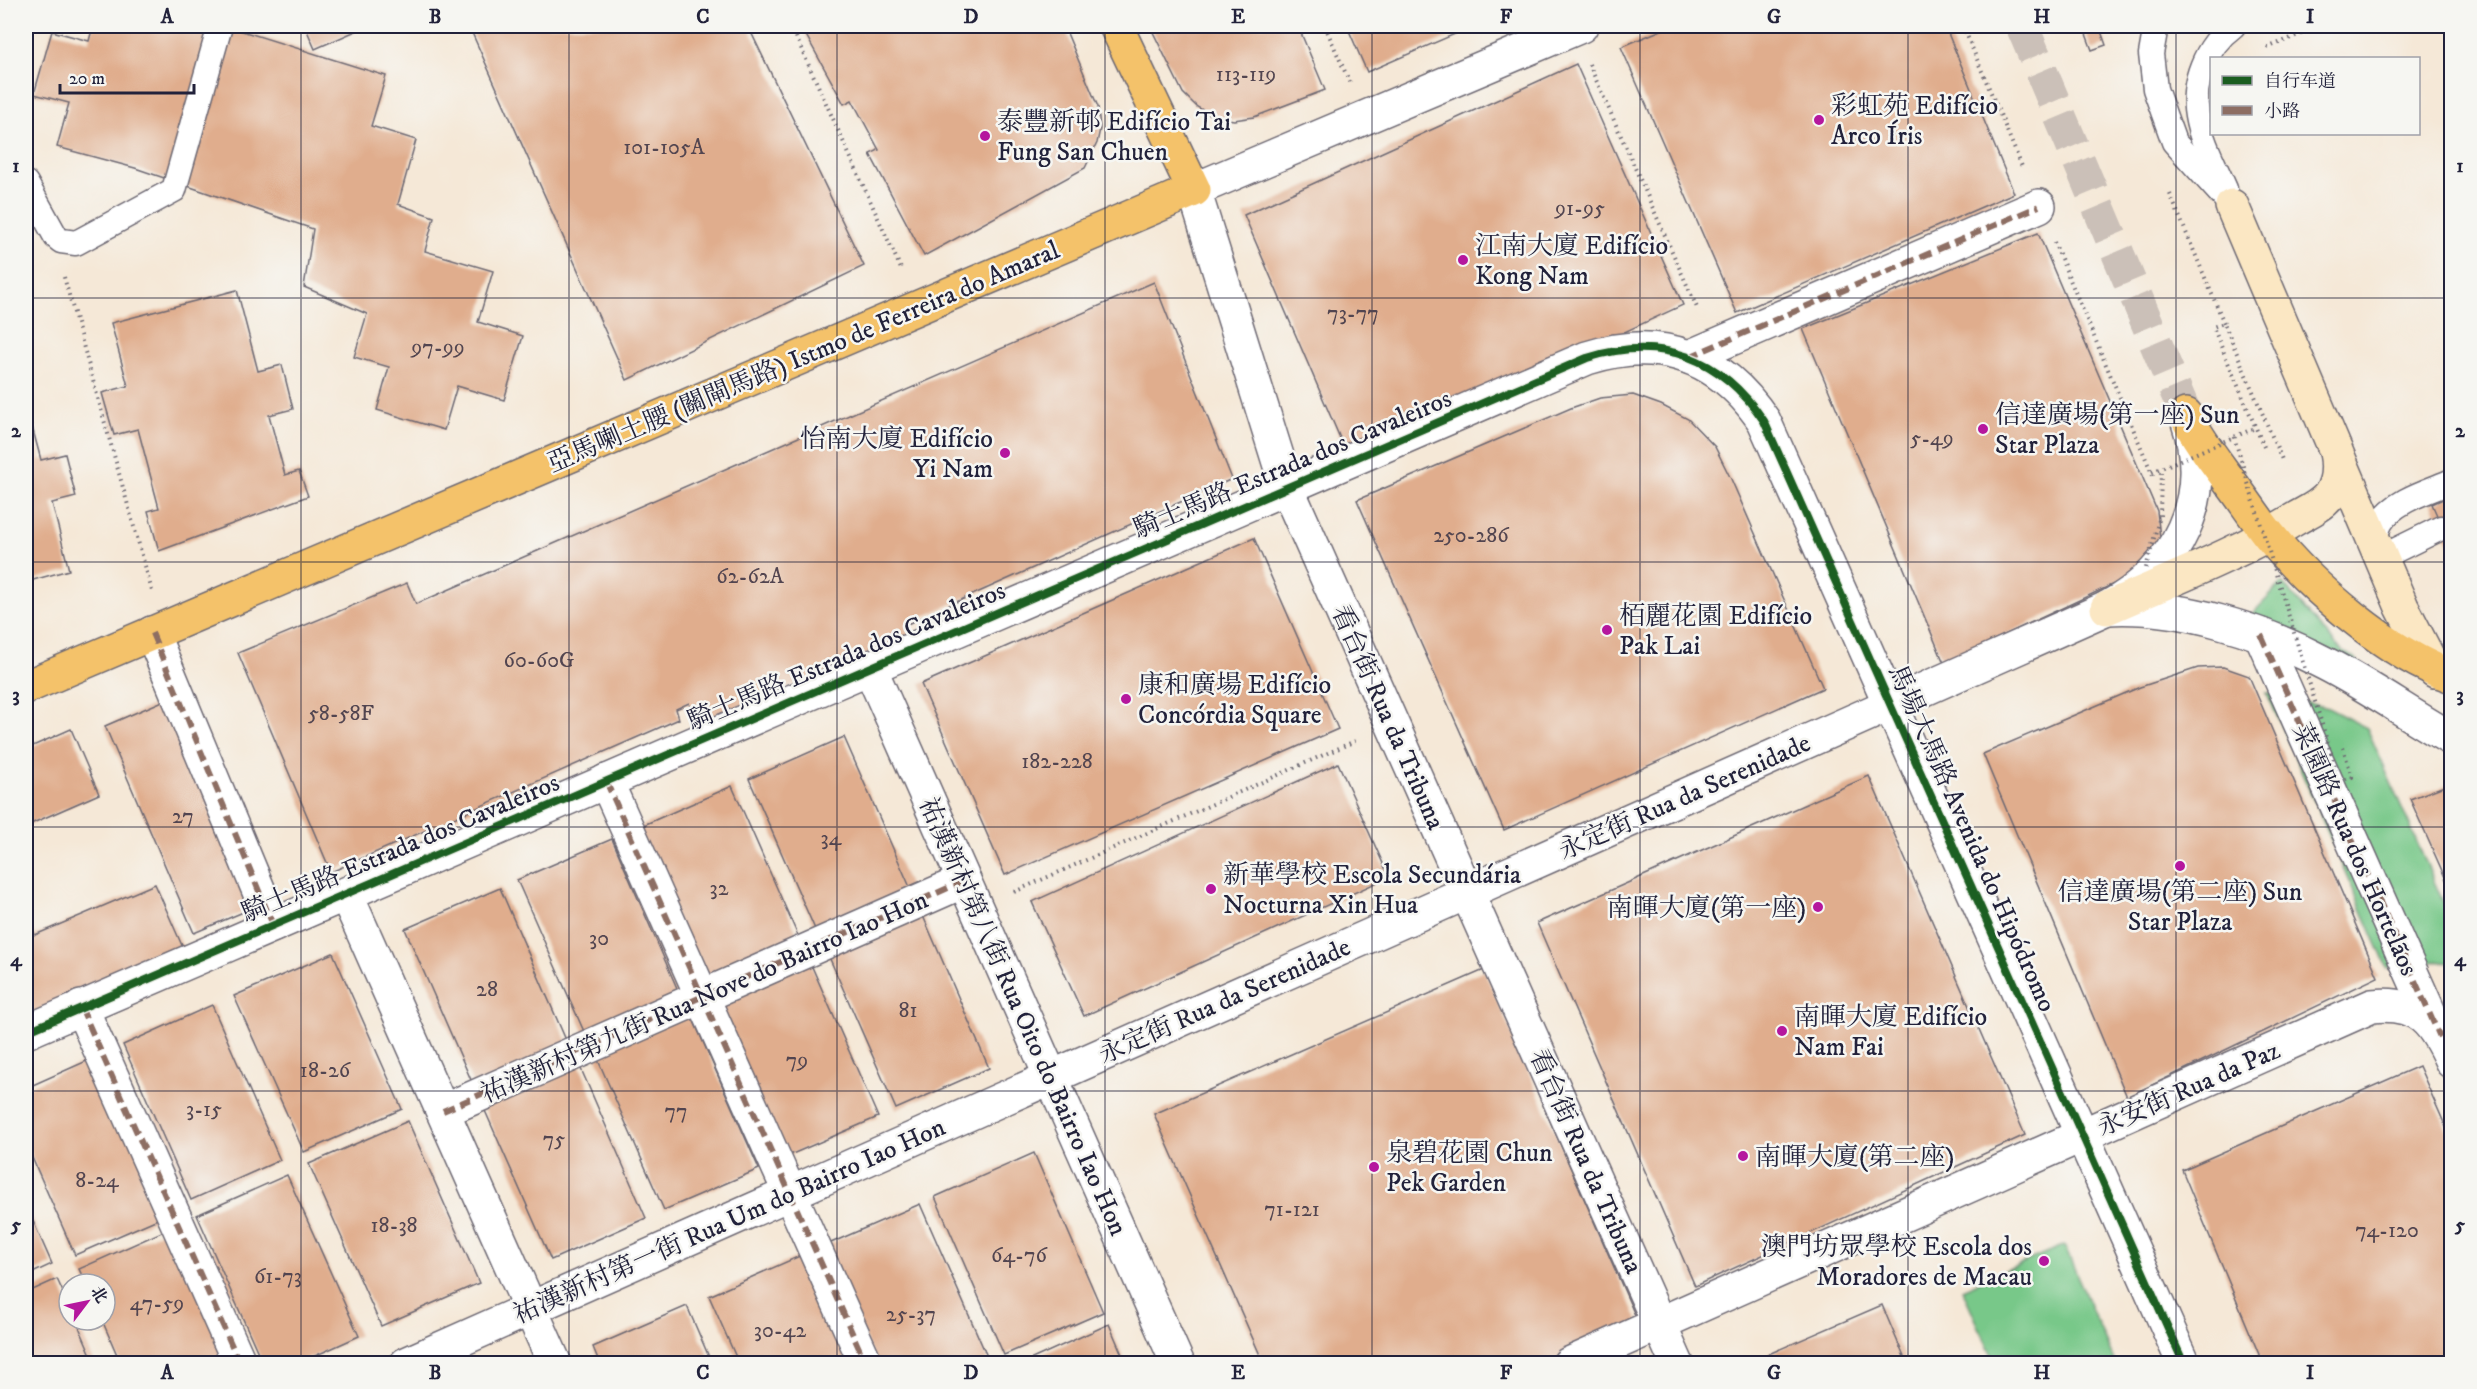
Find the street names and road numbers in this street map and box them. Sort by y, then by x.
street label: 亞馬喇土腰 (關閘馬路) Istmo de Ferreira do Amaral [543,234,1065,481]
street label: 騎士馬路 Estrada dos Cavaleiros [1129,382,1456,546]
street label: 騎士馬路 Estrada dos Cavaleiros [683,574,1010,738]
street label: 看台街 Rua da Tribuna [1323,600,1452,835]
street label: 馬場大馬路 Avenida do Hipódromo [1880,660,2063,1017]
street label: 菜園路 Rua dos Hortelãos [2284,718,2425,981]
street label: 永定街 Rua da Serenidade [1553,727,1816,868]
street label: 騎士馬路 Estrada dos Cavaleiros [237,766,564,930]
street label: 祐漢新村第八街 Rua Oito do Bairro Iao Hon [911,792,1135,1241]
street label: 祐漢新村第九街 Rua Nove do Bairro Iao Hon [476,883,934,1111]
street label: 永定街 Rua da Serenidade [1093,931,1356,1072]
street label: 永安街 Rua da Paz [2092,1034,2285,1145]
street label: 看台街 Rua da Tribuna [1521,1044,1650,1279]
street label: 祐漢新村第一街 Rua Um do Bairro Iao Hon [509,1111,951,1332]

